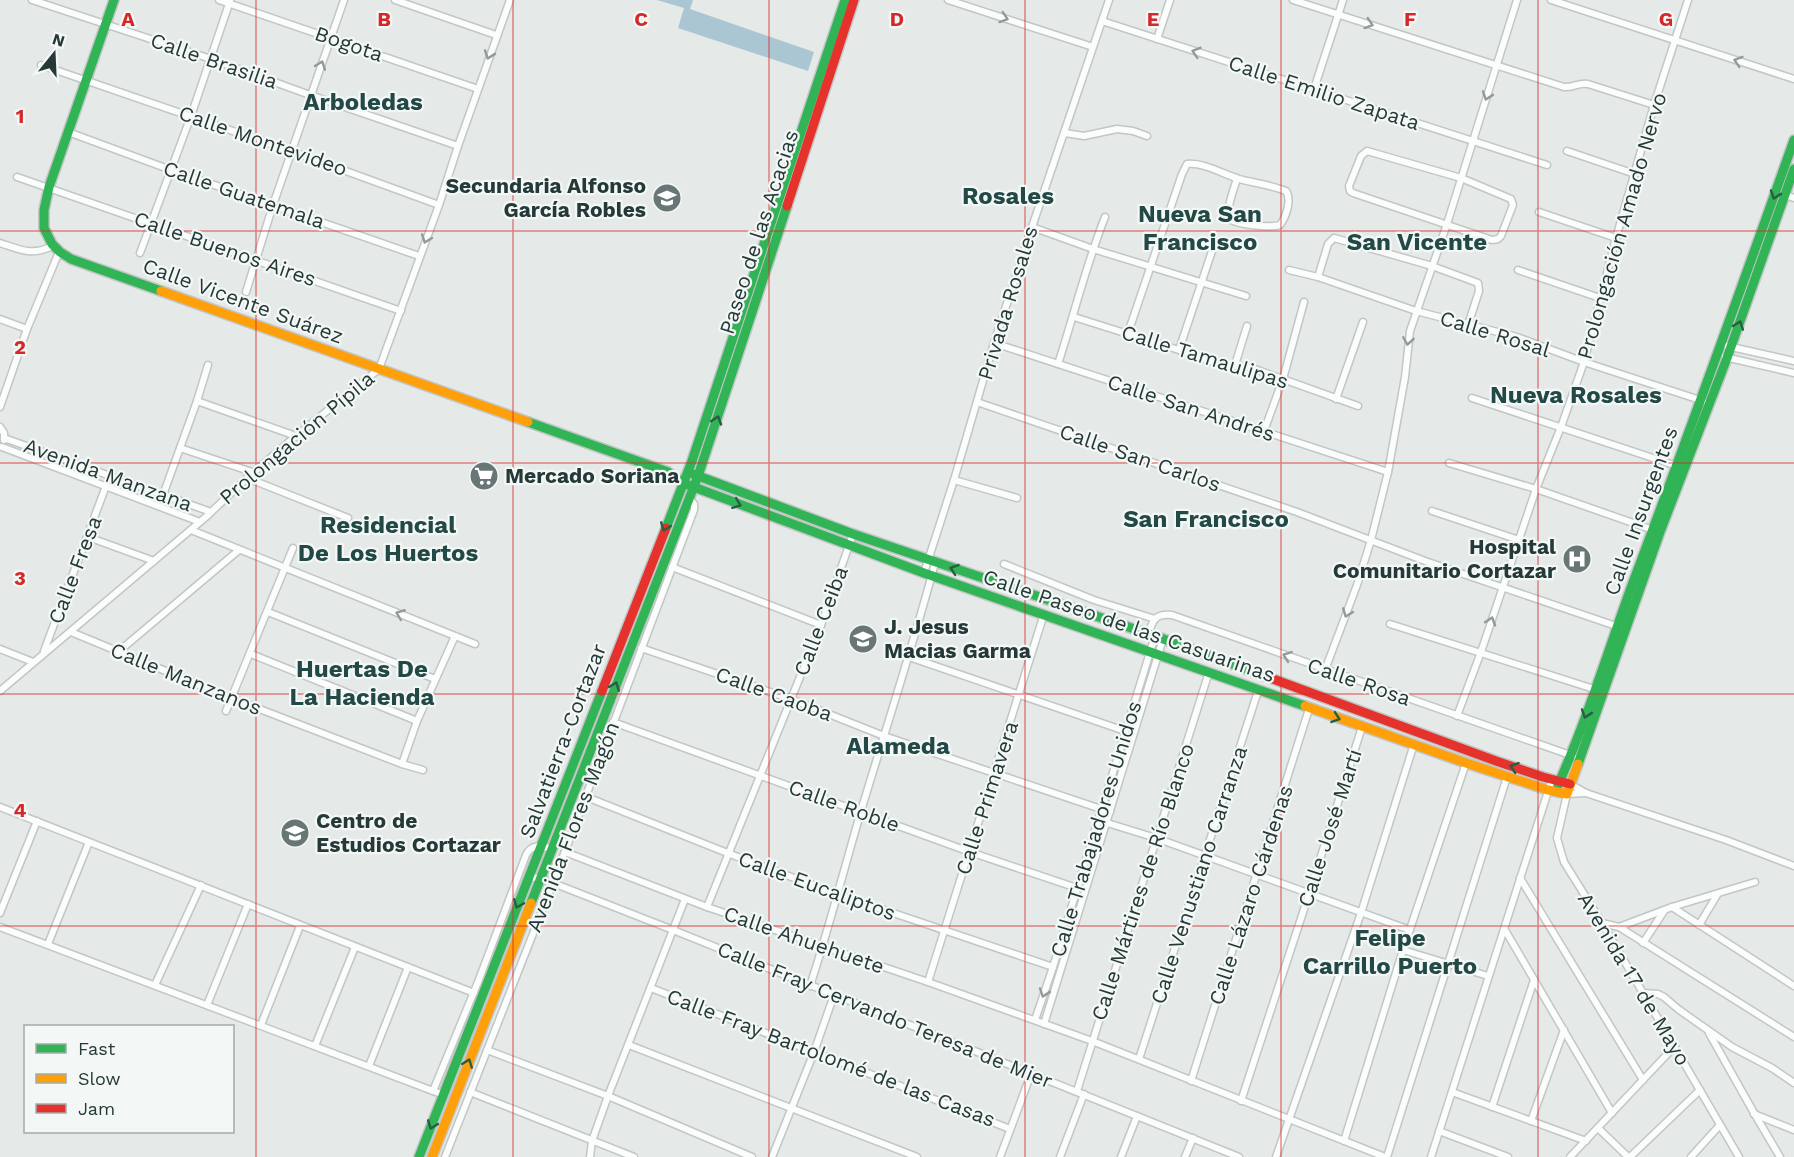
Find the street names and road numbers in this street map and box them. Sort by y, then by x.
street label: Bogota [312,20,387,67]
street label: Calle Brasilia [147,27,281,94]
street label: Calle Emilio Zapata [1225,50,1423,135]
street label: Prolongación Amado Nervo [1571,90,1672,362]
street label: Calle Montevideo [176,100,351,181]
street label: Paseo de las Acacias [714,127,803,337]
street label: Calle Guatemala [160,155,328,234]
street label: Calle Buenos Aires [131,206,320,291]
street label: Privada Rosales [972,223,1043,383]
street label: Calle Vicente Suárez [140,253,347,348]
street label: Calle Rosal [1437,305,1554,362]
street label: Calle Tamaulipas [1119,319,1292,394]
street label: Prolongación Pípila [214,366,379,510]
street label: Calle San Andrés [1104,369,1278,446]
street label: Calle San Carlos [1056,418,1224,497]
street label: Calle Insurgentes [1598,423,1683,599]
street label: Avenida Manzana [21,432,196,517]
street label: Calle Fresa [42,512,107,627]
street label: Calle Ceiba [788,562,853,679]
street label: Calle Paseo de las Casuarinas [980,564,1279,687]
street label: Calle Manzanos [107,637,265,720]
street label: Salvatierra-Cortazar [514,640,611,842]
street label: Calle Rosa [1304,652,1414,711]
street label: Calle Caoba [712,661,836,726]
street label: Calle Trabajadores Unidos [1045,698,1146,960]
street label: Avenida Flores Magón [521,718,624,936]
street label: Calle Primavera [950,718,1023,878]
street label: Calle Mártires de Río Blanco [1086,740,1199,1024]
street label: Calle Venustiano Carranza [1145,743,1252,1007]
street label: Calle José Martí [1292,745,1367,910]
street label: Calle Roble [785,774,903,837]
street label: Calle Lázaro Cárdenas [1203,782,1298,1008]
street label: Calle Eucaliptos [735,845,899,926]
street label: Avenida 17 de Mayo [1573,888,1696,1070]
street label: Calle Ahuehuete [721,900,888,979]
street label: Calle Fray Cervando Teresa de Mier [714,936,1057,1094]
street label: Calle Fray Bartolomé de las Casas [663,983,999,1132]

